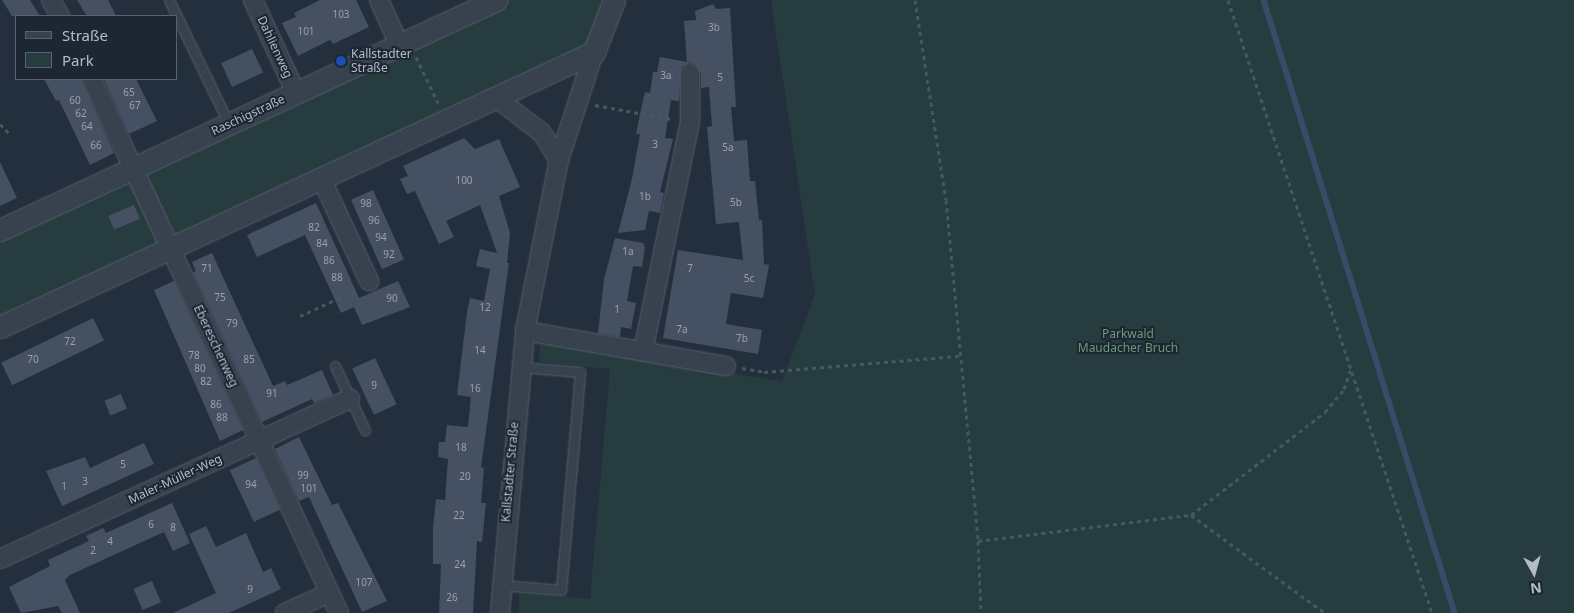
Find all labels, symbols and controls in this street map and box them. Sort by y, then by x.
house number: 103 [332,9,350,21]
street label: Dahlienweg [254,14,296,80]
legend [15,15,178,80]
house number: 3b [708,22,720,34]
text: Straße [62,25,108,45]
house number: 101 [297,26,315,38]
place label: Kallstadter Straße [351,47,412,75]
text: Park [62,50,94,70]
marker: Kallstadter Straße [335,55,347,67]
house number: 3a [660,70,672,82]
house number: 5 [717,72,723,84]
house number: 65 [123,87,135,99]
street label: Raschigstraße [209,92,287,138]
house number: 60 [69,95,81,107]
house number: 67 [129,100,141,112]
house number: 62 [75,108,87,120]
house number: 64 [81,121,93,133]
house number: 3 [652,139,658,151]
house number: 66 [90,140,102,152]
house number: 5a [722,142,734,154]
house number: 100 [455,175,473,187]
house number: 1b [639,191,651,203]
house number: 5b [730,197,742,209]
house number: 98 [360,198,372,210]
house number: 96 [368,215,380,227]
house number: 82 [308,222,320,234]
house number: 94 [375,232,387,244]
house number: 84 [316,238,328,250]
house number: 1a [622,246,634,258]
house number: 92 [383,249,395,261]
house number: 86 [323,255,335,267]
house number: 71 [201,263,213,275]
house number: 7 [687,263,693,275]
house number: 88 [331,272,343,284]
house number: 5c [744,273,754,285]
house number: 75 [214,292,226,304]
house number: 90 [386,293,398,305]
house number: 12 [479,302,491,314]
street label: Ebereschenweg [191,303,241,389]
house number: 1 [614,304,620,316]
house number: 79 [226,318,238,330]
house number: 7a [676,324,688,336]
park label: Parkwald Maudacher Bruch [1078,327,1178,355]
house number: 7b [736,333,748,345]
house number: 72 [64,336,76,348]
house number: 14 [474,345,486,357]
house number: 78 [188,350,200,362]
house number: 70 [27,354,39,366]
house number: 85 [243,354,255,366]
house number: 80 [194,363,206,375]
house number: 82 [200,376,212,388]
house number: 9 [371,380,377,392]
house number: 16 [469,383,481,395]
house number: 91 [266,388,278,400]
house number: 86 [210,399,222,411]
house number: 88 [216,412,228,424]
street label: Kallstadter Straße [498,421,522,523]
house number: 18 [455,442,467,454]
street label: Maler-Müller-Weg [126,451,224,507]
house number: 5 [120,459,126,471]
house number: 99 [297,470,309,482]
house number: 20 [459,471,471,483]
house number: 3 [82,476,88,488]
house number: 94 [245,479,257,491]
house number: 1 [61,481,67,493]
house number: 101 [300,483,318,495]
house number: 22 [453,510,465,522]
house number: 6 [148,519,154,531]
house number: 8 [170,522,176,534]
house number: 4 [107,536,113,548]
house number: 2 [90,545,96,557]
north arrow [1509,548,1559,598]
house number: 24 [454,559,466,571]
house number: 107 [355,577,373,589]
text: N [1529,578,1543,599]
house number: 9 [247,584,253,596]
house number: 26 [446,592,458,604]

